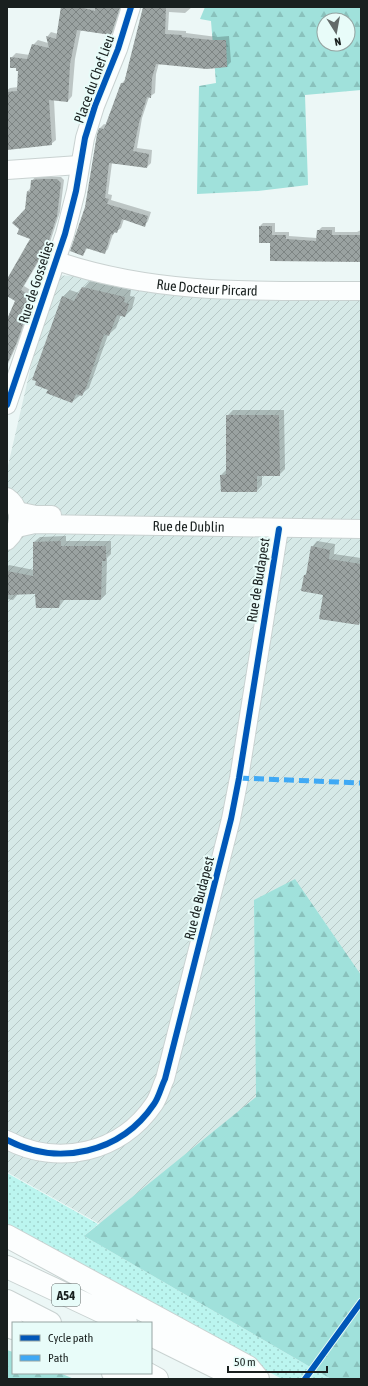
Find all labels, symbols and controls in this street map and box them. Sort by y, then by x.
north arrow [316,12,356,52]
street label: Place du Chef Lieu [71,33,117,125]
text: N [334,35,342,48]
street label: Rue de Gosselies [15,239,57,325]
street label: Rue Docteur Pircard [156,276,258,299]
street label: Rue de Dublin [152,518,225,535]
street label: Rue de Budapest [243,537,273,623]
street label: Rue de Budapest [181,855,217,941]
road number: A54 [52,1284,80,1306]
legend [12,1322,152,1374]
text: Cycle path [48,1331,93,1345]
scale bar [228,1348,327,1374]
text: Path [48,1351,69,1365]
text: 50 m [234,1355,256,1369]

